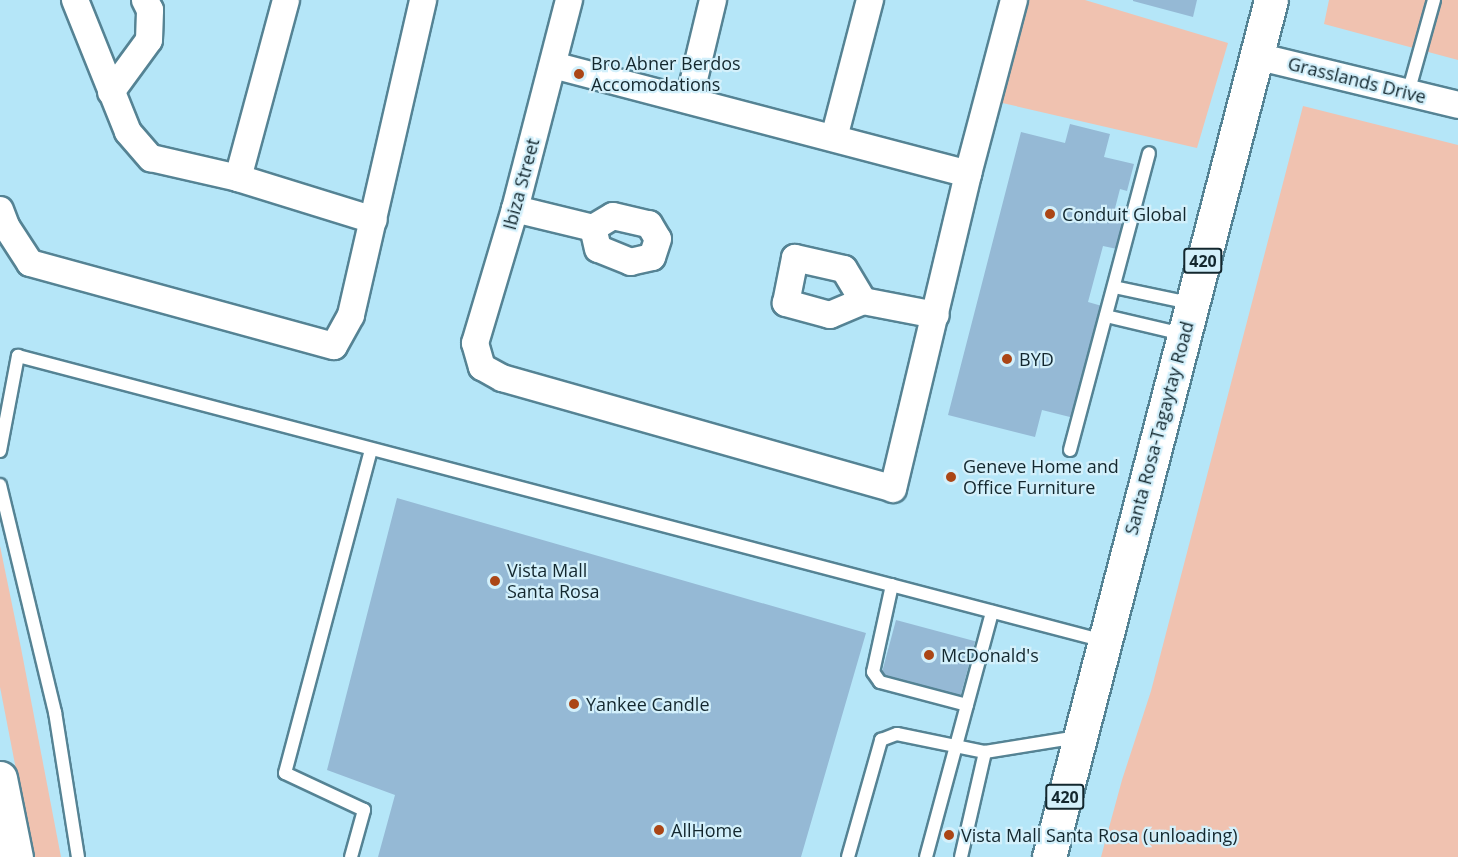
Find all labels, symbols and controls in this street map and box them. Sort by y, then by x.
street label: Grasslands Drive [1286,52,1428,108]
place label: Bro Abner Berdos Accomodations [591,53,741,96]
marker: Bro Abner Berdos Accomodations [572,67,586,81]
street label: Ibiza Street [498,136,544,232]
place label: Conduit Global [1062,203,1187,225]
marker: Conduit Global [1043,207,1057,221]
road number: 420 [1182,248,1224,274]
street label: Santa Rosa-Tagaytay Road [1120,319,1198,537]
place label: BYD [1019,348,1054,370]
marker: BYD [1000,352,1014,366]
place label: Geneve Home and Office Furniture [963,456,1119,498]
marker: Geneve Home and Office Furniture [944,470,958,484]
place label: Vista Mall Santa Rosa [507,560,600,602]
marker: Vista Mall Santa Rosa [488,574,502,588]
place label: McDonald's [941,644,1039,666]
marker: McDonald's [922,648,936,662]
place label: Yankee Candle [586,693,709,715]
marker: Yankee Candle [567,697,581,711]
road number: 420 [1044,784,1086,810]
place label: AllHome [671,819,742,841]
marker: AllHome [652,823,666,837]
place label: Vista Mall Santa Rosa (unloading) [961,824,1238,846]
marker: Vista Mall Santa Rosa (unloading) [942,828,956,842]

